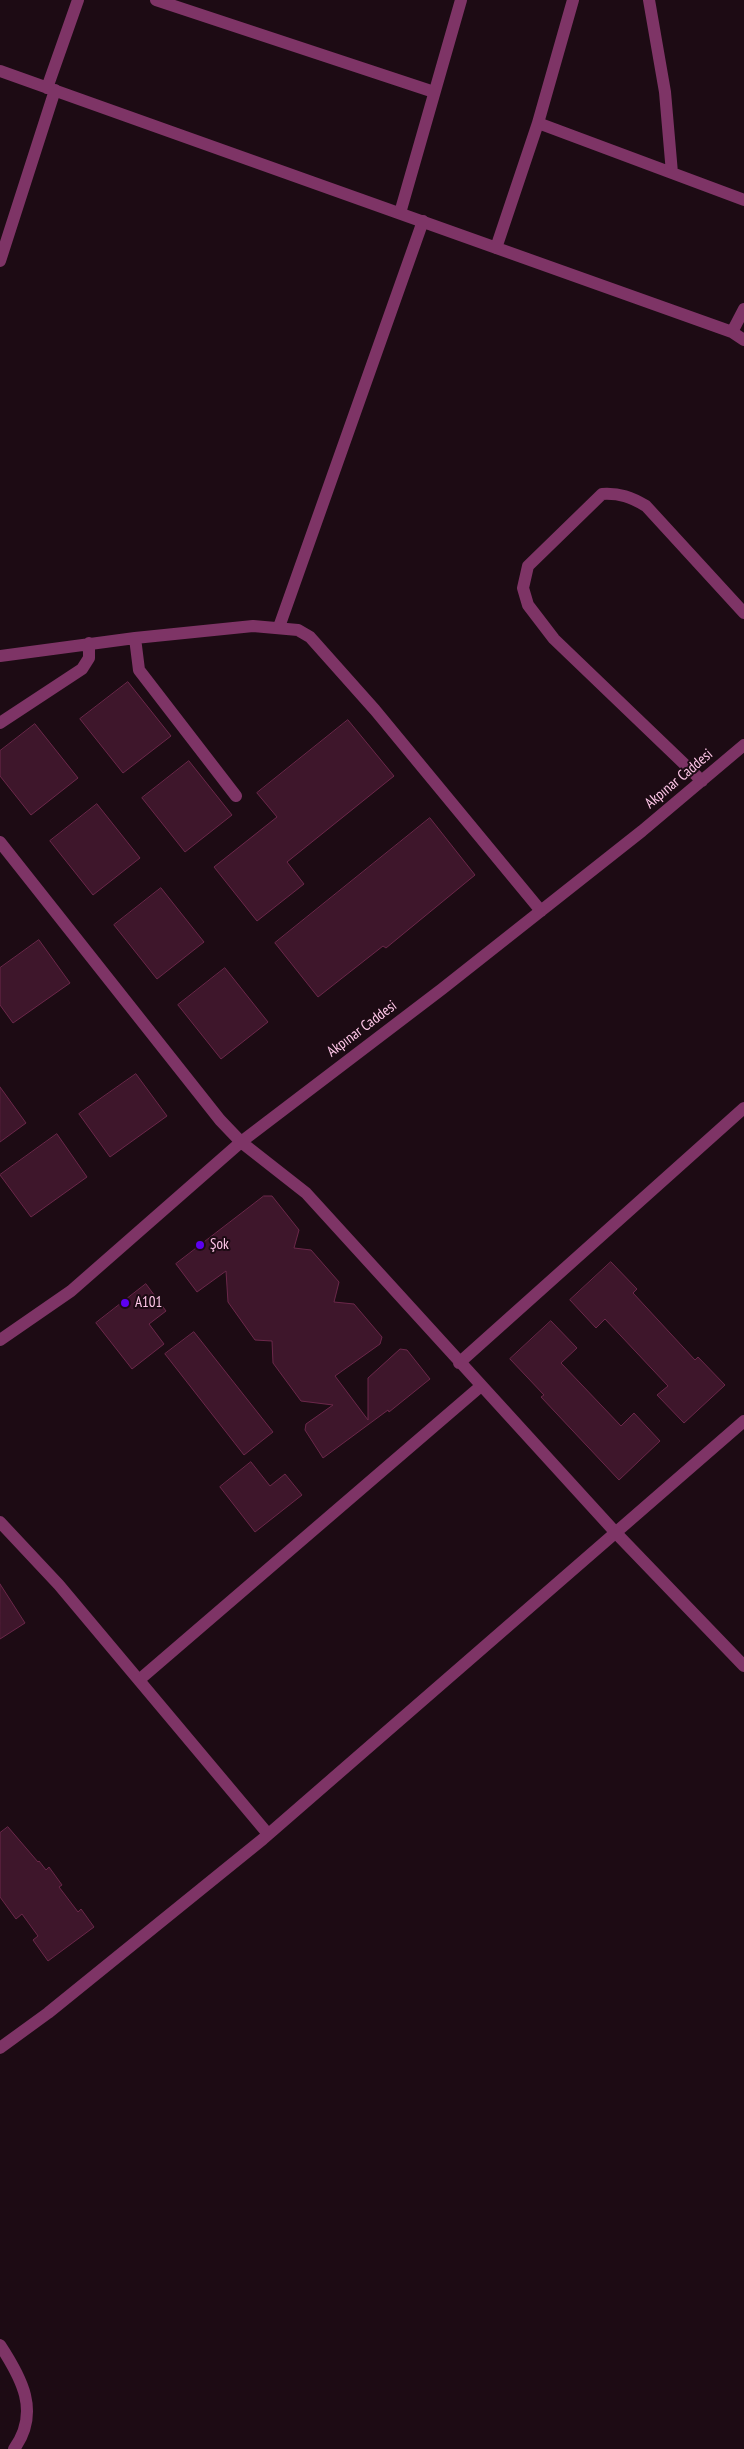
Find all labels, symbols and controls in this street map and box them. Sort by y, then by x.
street label: Akpınar Caddesi [642,746,716,812]
street label: Akpınar Caddesi [324,997,400,1061]
place label: Şok [210,1236,229,1254]
marker: Şok [194,1239,206,1251]
place label: A101 [135,1294,162,1312]
marker: A101 [119,1297,131,1309]

